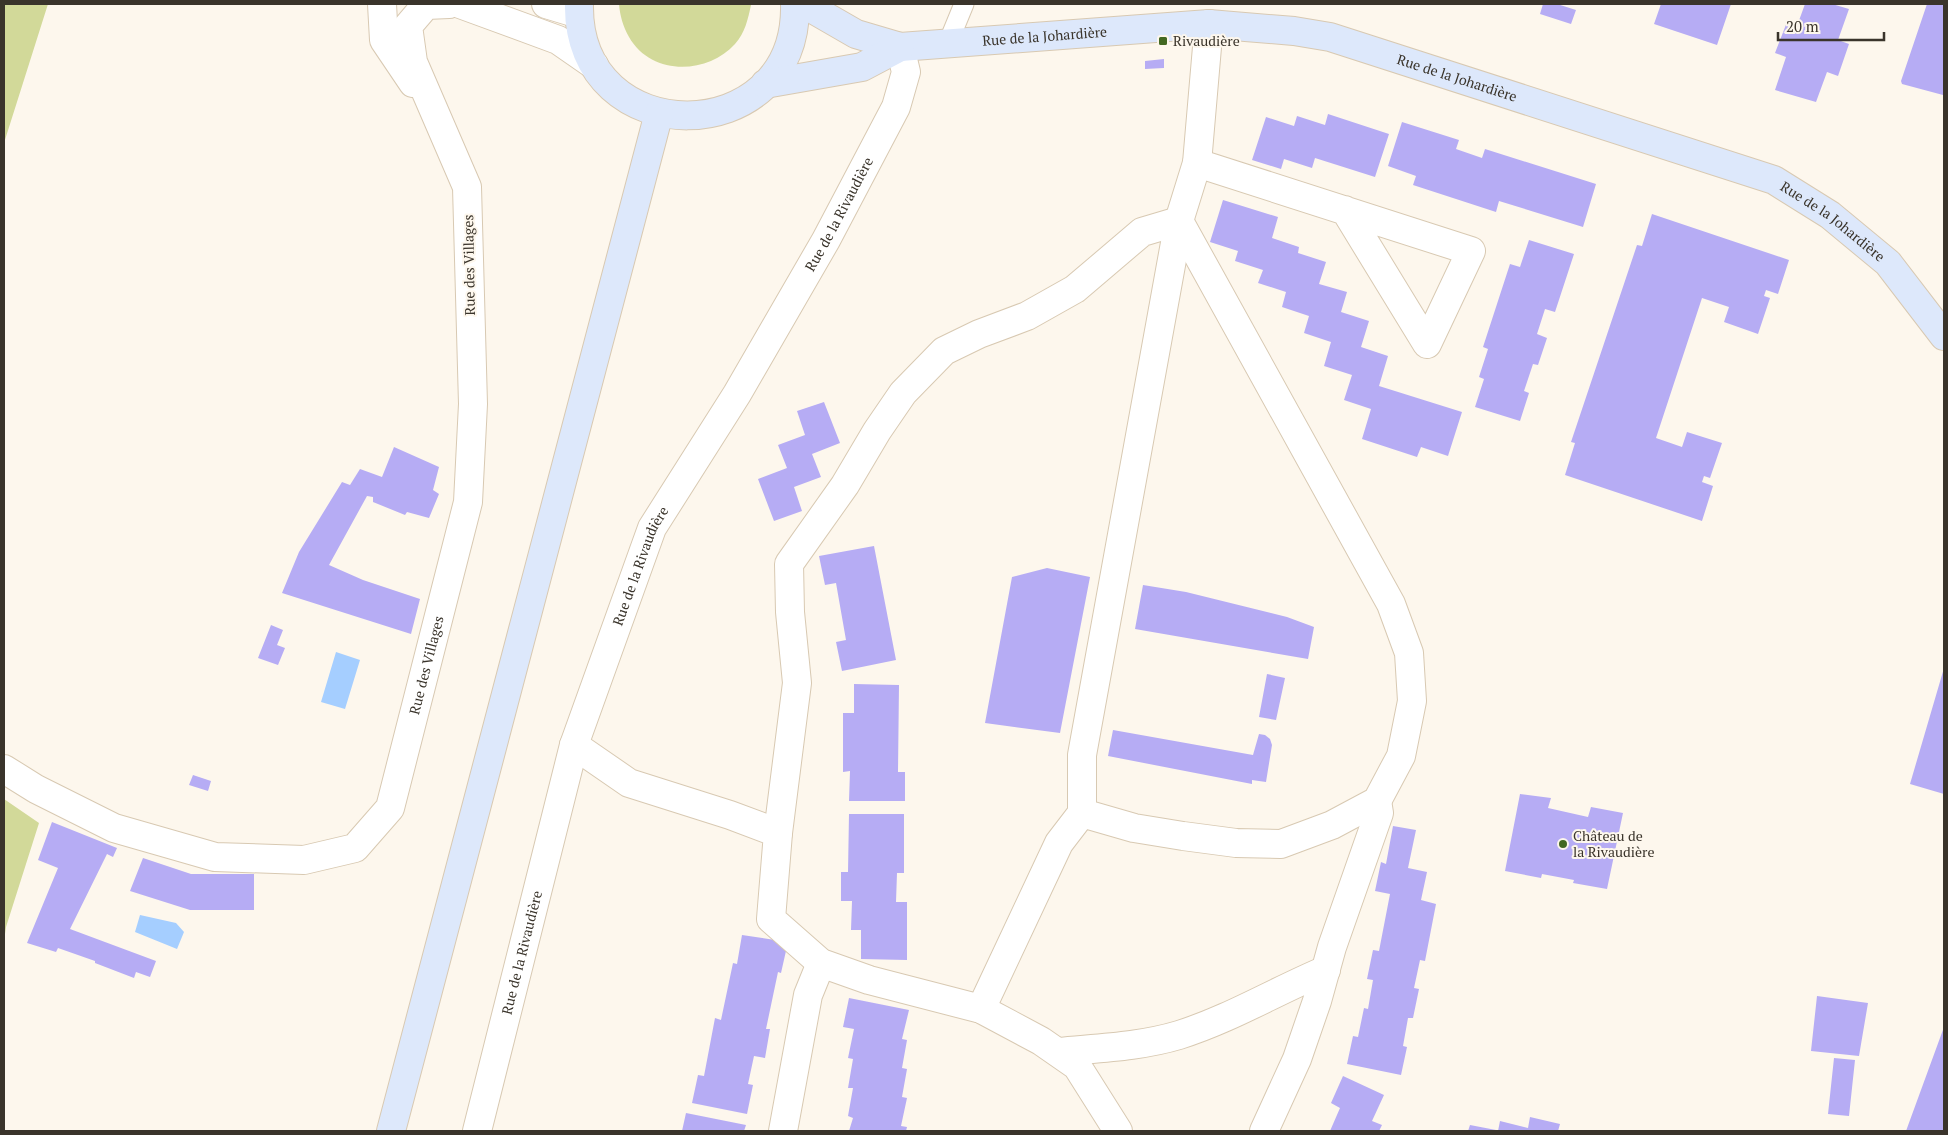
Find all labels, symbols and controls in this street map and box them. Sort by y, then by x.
scale bar [1778,10,1884,42]
text: 20 m [1786,16,1819,36]
street label: Rue de la Johardière [982,22,1108,50]
place label: Rivaudière [1173,31,1240,50]
marker: Rivaudière [1157,35,1169,47]
street label: Rue de la Johardière [1395,49,1520,106]
street label: Rue de la Rivaudière [800,154,877,275]
street label: Rue de la Johardière [1777,177,1889,266]
street label: Rue des Villages [458,214,479,316]
street label: Rue de la Rivaudière [608,502,672,628]
street label: Rue des Villages [404,614,448,716]
place label: Château de la Rivaudière [1573,826,1654,861]
marker: Château de la Rivaudière [1557,838,1569,850]
street label: Rue de la Rivaudière [497,888,546,1016]

